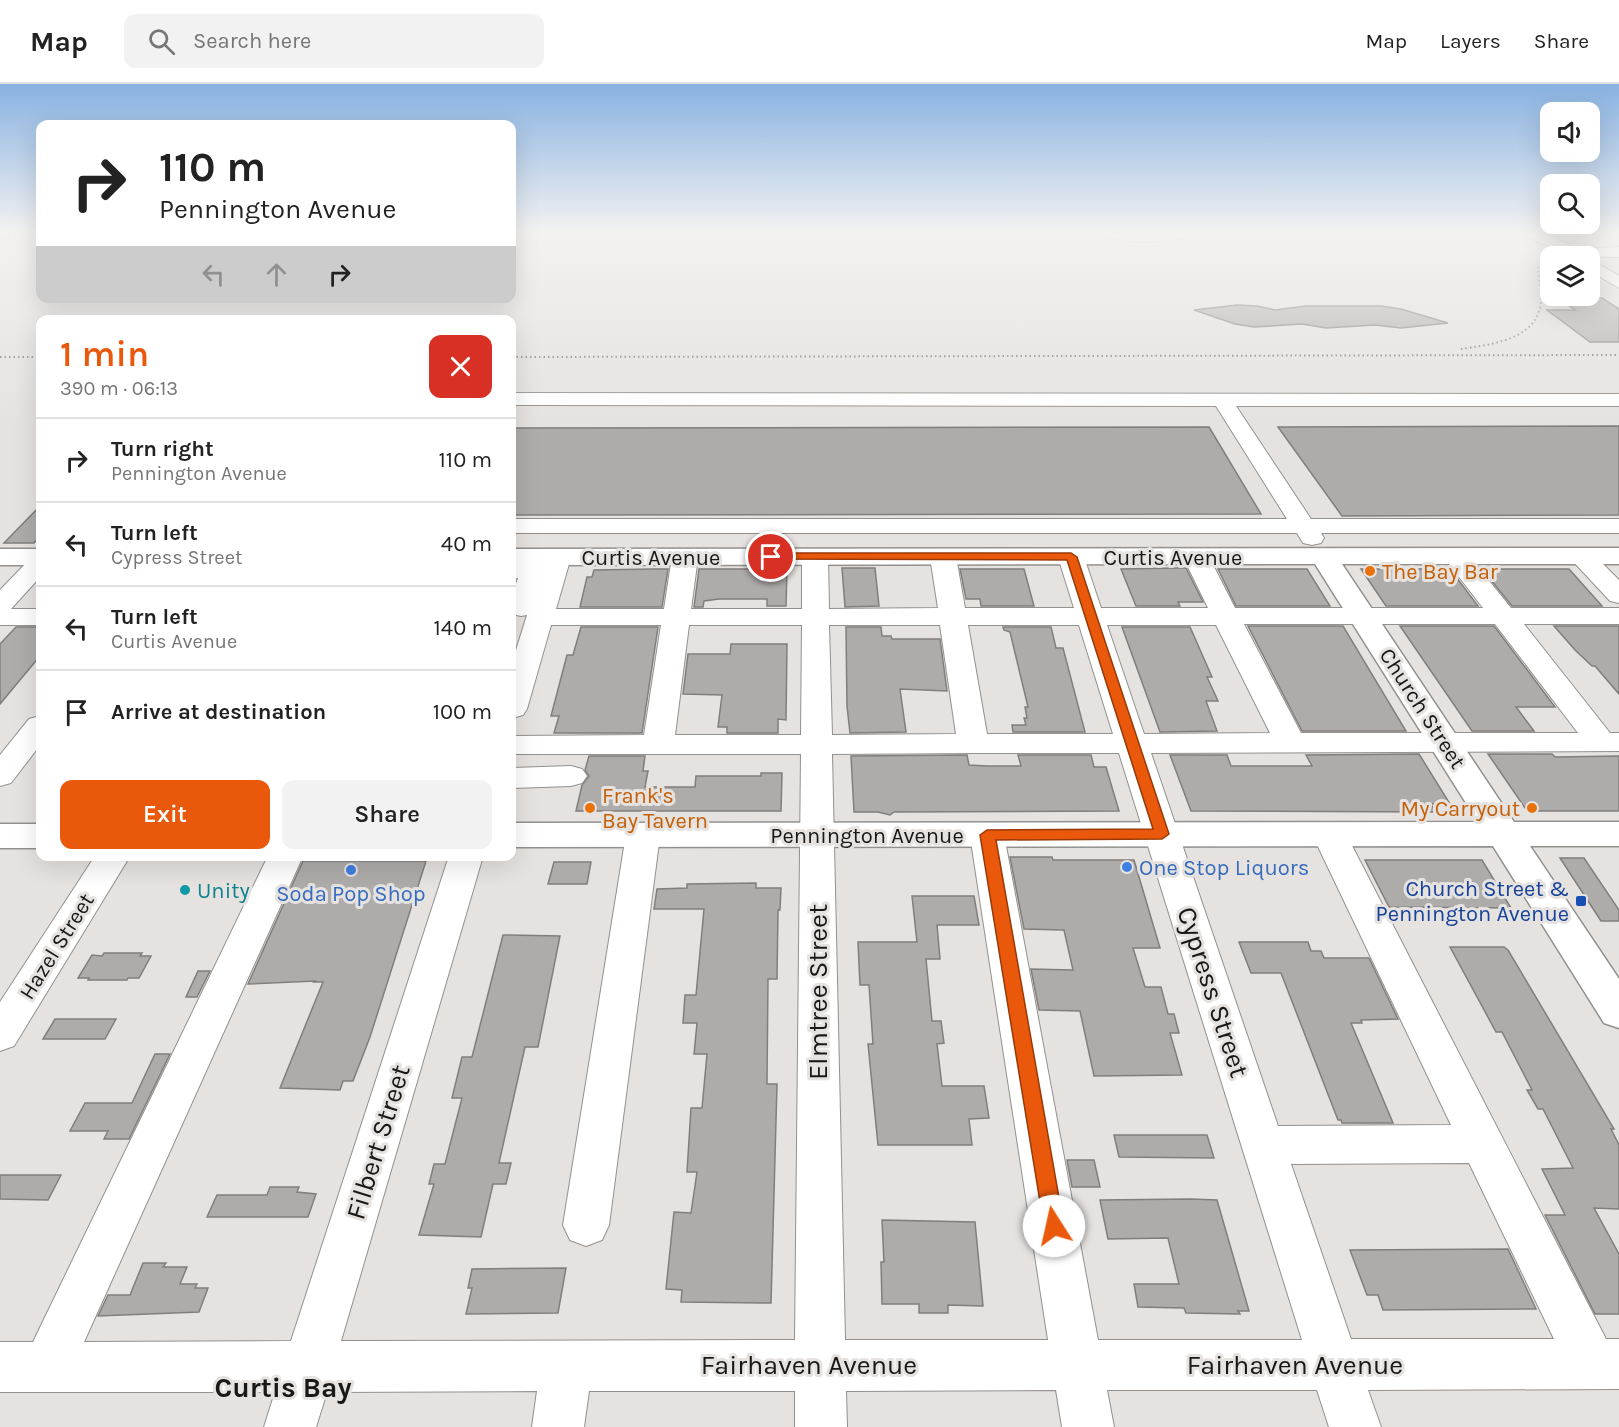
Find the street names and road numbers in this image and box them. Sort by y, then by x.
street label: Curtis Avenue [582,545,720,571]
street label: Curtis Avenue [1104,545,1242,571]
street label: Church Street [1374,643,1471,774]
street label: Pennington Avenue [770,823,964,849]
street label: Hazel Street [14,889,100,1004]
street label: Cypress Street [1170,903,1256,1081]
street label: Elmtree Street [802,904,834,1080]
street label: Filbert Street [339,1061,417,1223]
street label: Fairhaven Avenue [701,1349,917,1381]
street label: Fairhaven Avenue [1187,1349,1403,1381]

